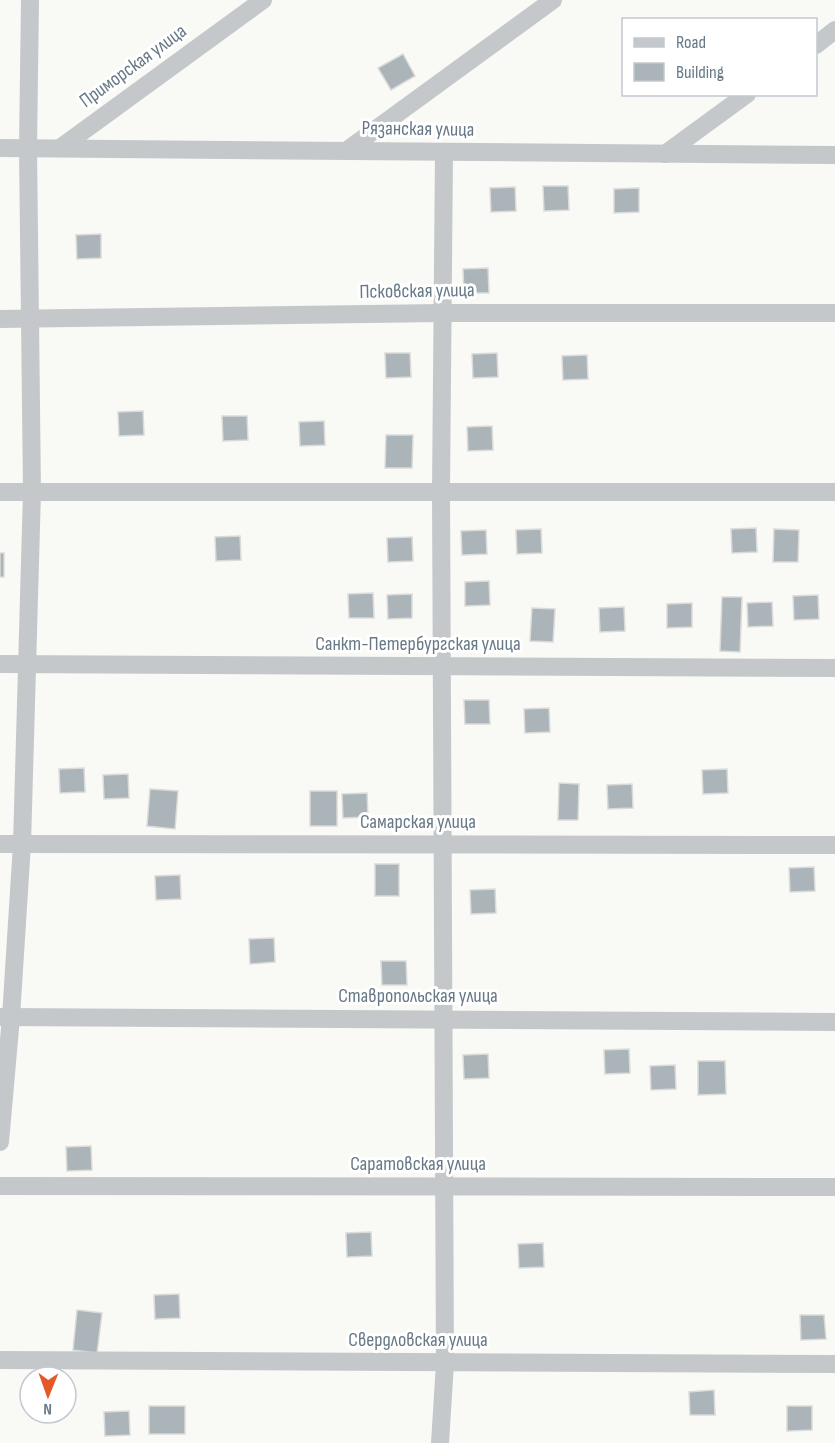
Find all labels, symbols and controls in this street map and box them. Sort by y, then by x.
legend [622,18,817,96]
street label: Приморская улица [75,19,191,113]
text: Road [676,32,706,53]
text: Building [676,62,724,83]
street label: Рязанская улица [361,116,475,142]
street label: Псковская улица [359,278,475,304]
street label: Санкт-Петербургская улица [315,632,521,656]
street label: Самарская улица [360,810,476,834]
street label: Ставропольская улица [338,984,498,1008]
street label: Саратовская улица [350,1152,486,1176]
street label: Свердловская улица [348,1328,488,1352]
north arrow [18,1365,78,1425]
text: N [43,1399,52,1418]

